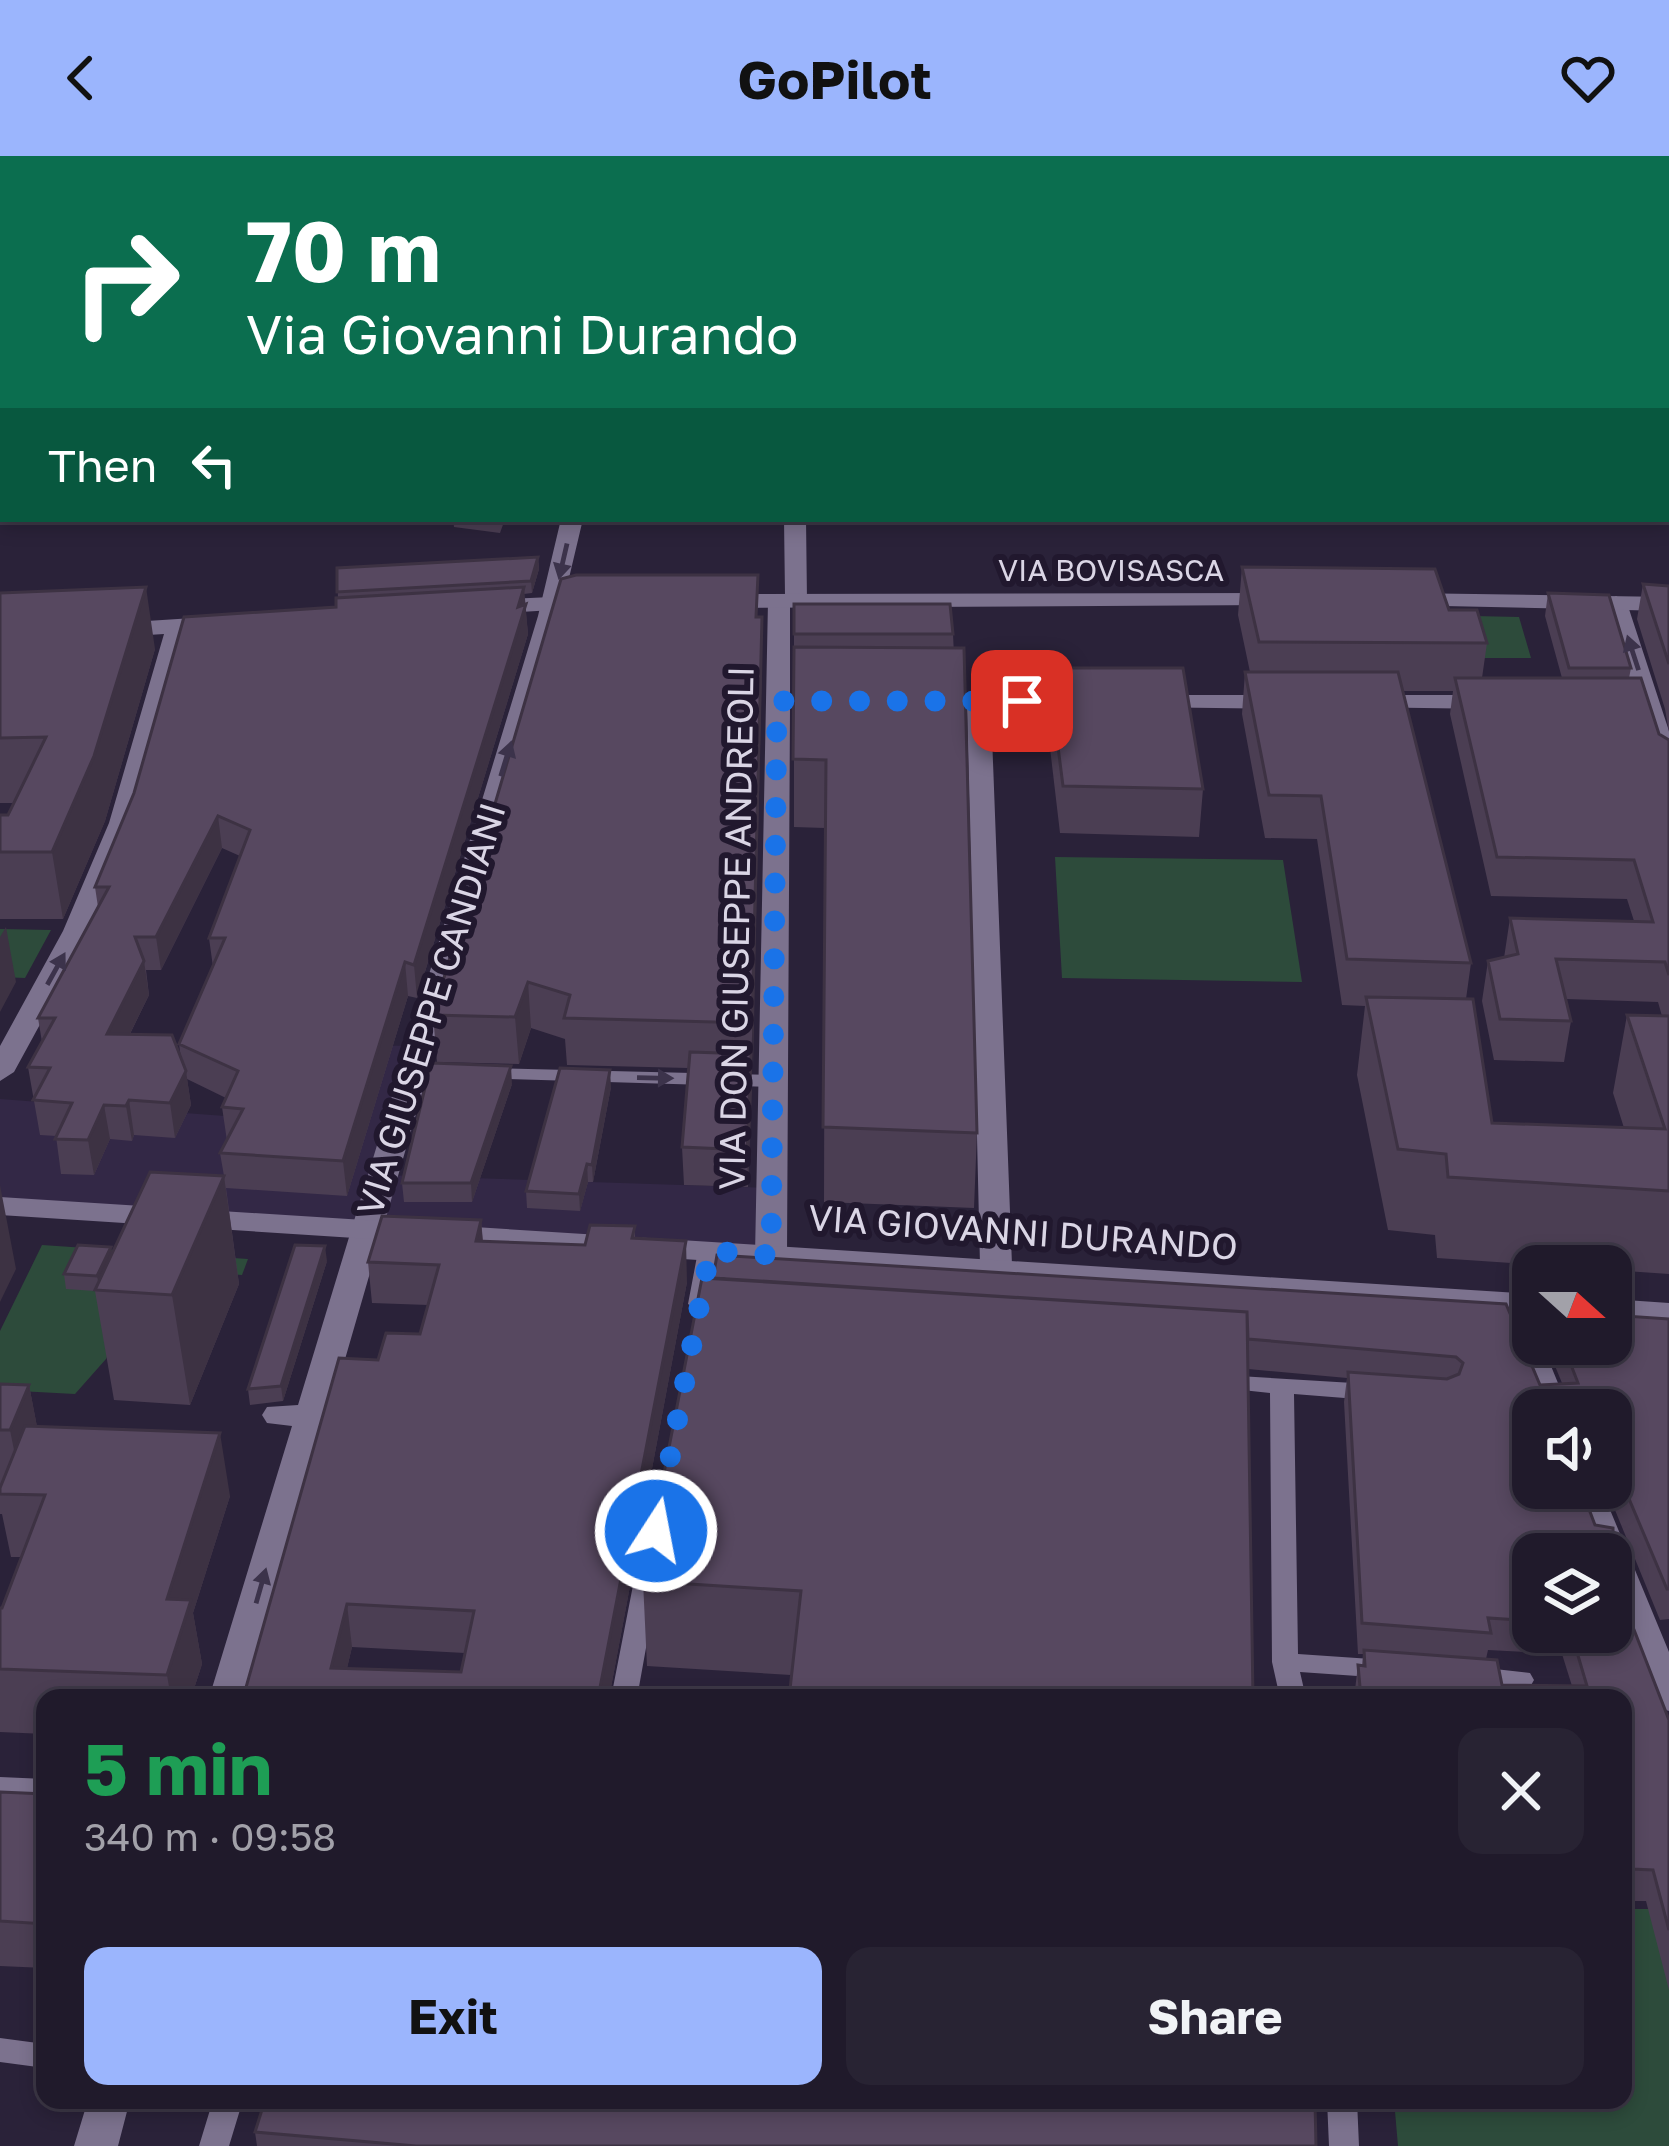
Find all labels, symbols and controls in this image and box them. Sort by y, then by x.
icon: back [48,45,114,111]
icon: heart [1555,45,1621,111]
text: GoPilot [737,46,932,111]
text: 70 m [246,200,441,300]
icon: right [48,204,204,360]
text: Via Giovanni Durando [246,301,798,366]
icon: left [181,432,247,498]
text: Then [48,438,157,492]
one-way arrow [552,543,571,581]
street label: VIA BOVISASCA [998,552,1224,588]
one-way arrow [1622,634,1641,671]
pin [971,650,1073,752]
street label: VIA DON GIUSEPPE ANDREOLI [709,666,762,1190]
icon: arrive [989,668,1055,734]
one-way arrow [498,740,516,777]
street label: VIA GIUSEPPE CANDIANI [347,797,514,1220]
one-way arrow [45,952,66,986]
one-way arrow [637,1069,675,1088]
street label: VIA GIOVANNI DURANDO [807,1195,1239,1268]
north arrow [1512,1245,1632,1365]
map controls [1512,1245,1632,1653]
button: sound [1512,1389,1632,1509]
position arrow [593,1468,719,1594]
button: layers [1512,1533,1632,1653]
one-way arrow [253,1567,271,1604]
text: 5 min [84,1724,272,1811]
button: close [1458,1728,1584,1854]
text: 340 m · 09:58 [84,1813,336,1860]
button: Exit [84,1947,822,2085]
button: Share [846,1947,1584,2085]

